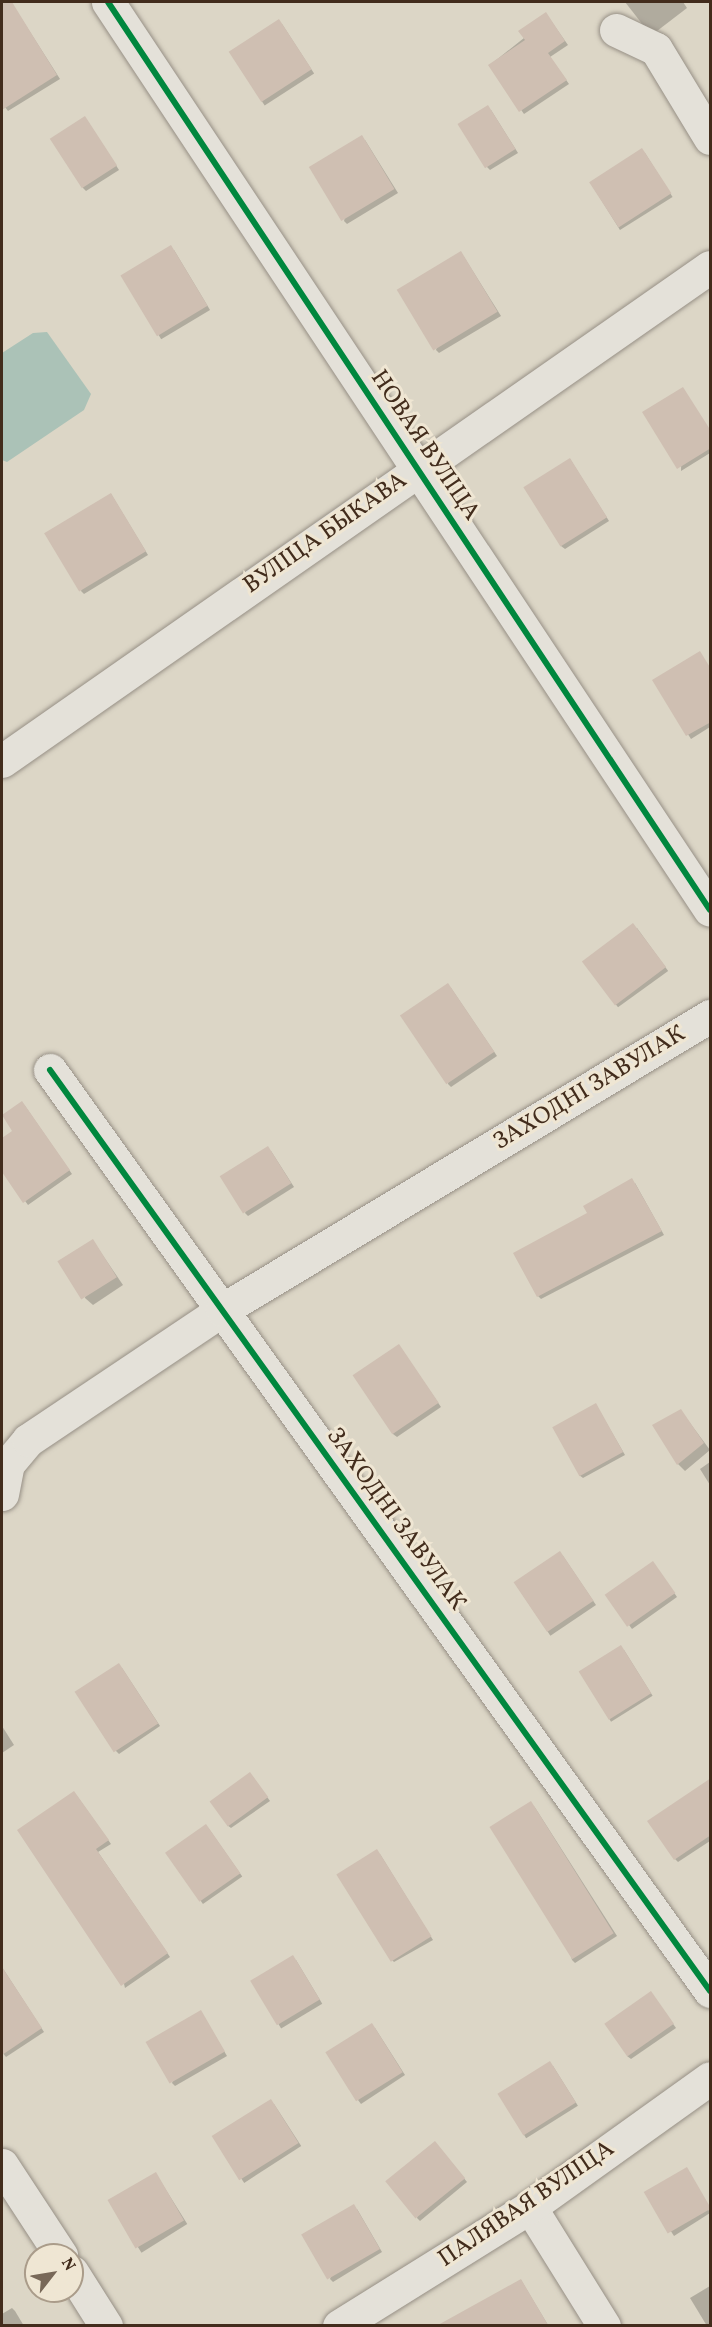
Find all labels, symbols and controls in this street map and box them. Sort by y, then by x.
street label: НОВАЯ ВУЛІЦА [363,365,485,527]
street label: ВУЛІЦА БЫКАВА [239,467,413,601]
street label: ЗАХОДНІ ЗАВУЛАК [489,1020,691,1158]
street label: ЗАХОДНІ ЗАВУЛАК [319,1423,471,1617]
street label: ПАЛЯВАЯ ВУЛІЦА [433,2135,621,2275]
north arrow [24,2243,84,2303]
text: N [55,2254,80,2275]

